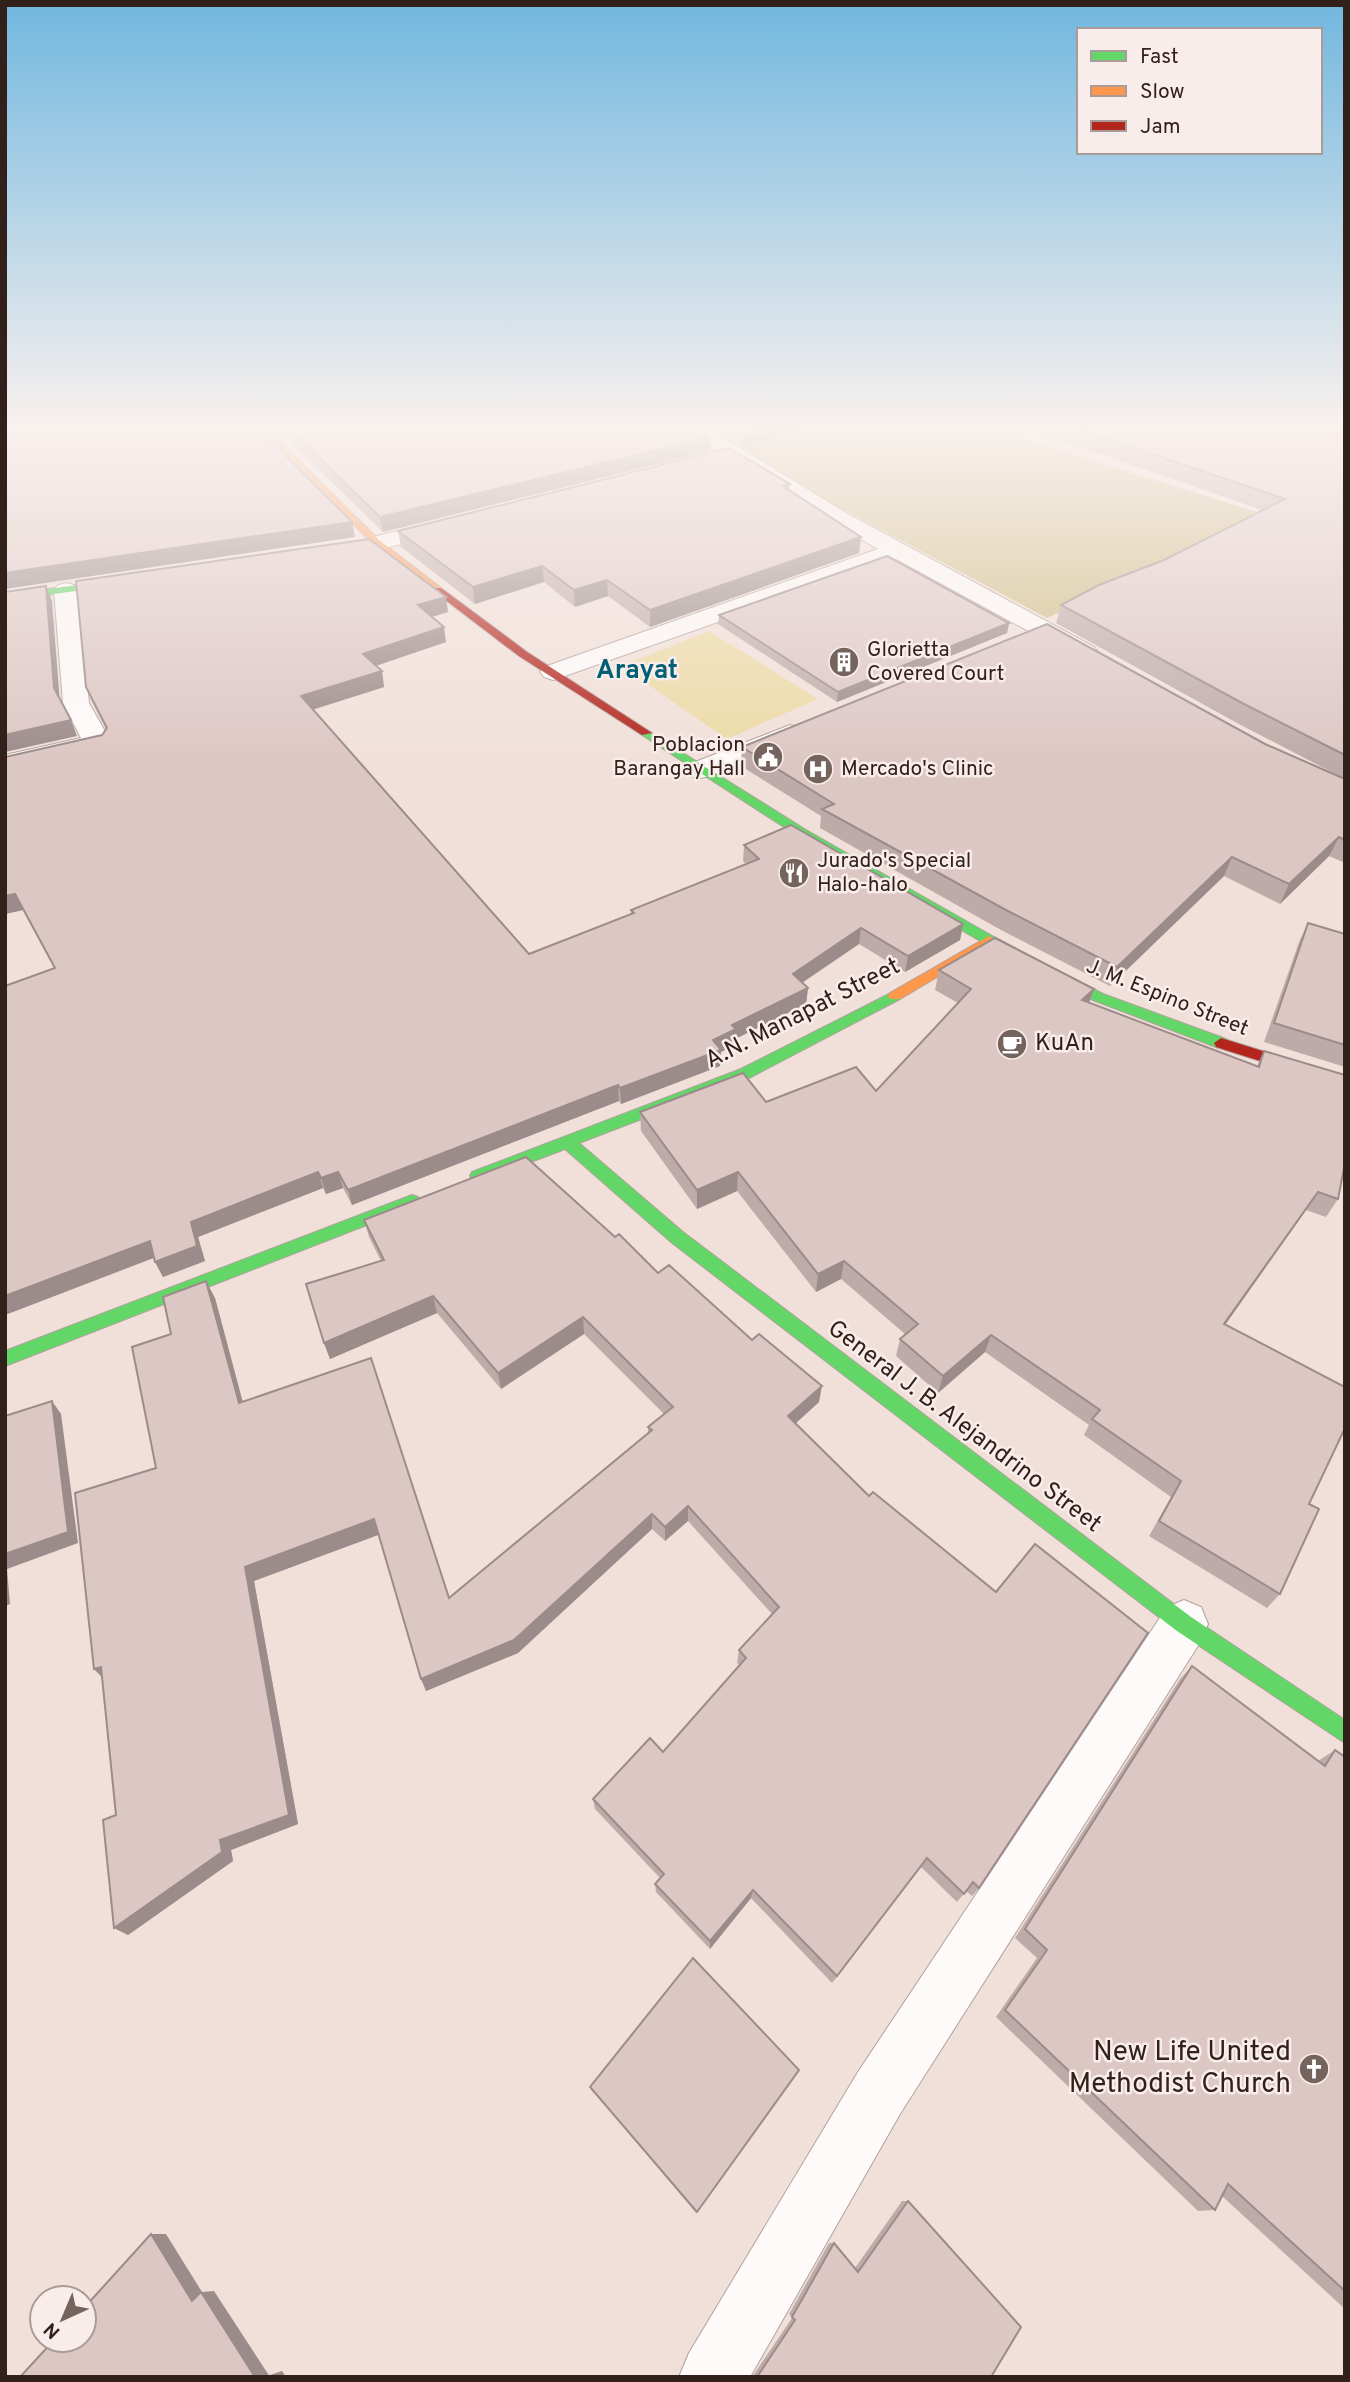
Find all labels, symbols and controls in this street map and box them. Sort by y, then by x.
legend [1077,28,1322,154]
text: Fast [1140,44,1179,71]
text: Slow [1140,79,1185,106]
text: Jam [1140,114,1181,141]
place label: Glorietta Covered Court [867,637,1004,688]
building icon: Glorietta Covered Court [827,645,861,679]
district label: Arayat [596,655,678,688]
place label: Poblacion Barangay Hall [613,732,745,783]
public building icon: Poblacion Barangay Hall [751,740,785,774]
hospital icon: Mercado's Clinic [801,752,835,786]
place label: Mercado's Clinic [841,756,994,783]
place label: Jurado's Special Halo-halo [817,848,971,899]
restaurant icon: Jurado's Special Halo-halo [777,856,811,890]
street label: A.N. Manapat Street [701,952,905,1076]
street label: J. M. Espino Street [1082,953,1252,1043]
cafe icon: KuAn [995,1027,1029,1061]
place label: KuAn [1035,1029,1094,1059]
street label: General J. B. Alejandrino Street [821,1314,1107,1540]
place label: New Life United Methodist Church [1069,2035,1291,2103]
church icon: New Life United Methodist Church [1297,2052,1331,2086]
north arrow [28,2284,98,2354]
text: N [39,2316,66,2343]

